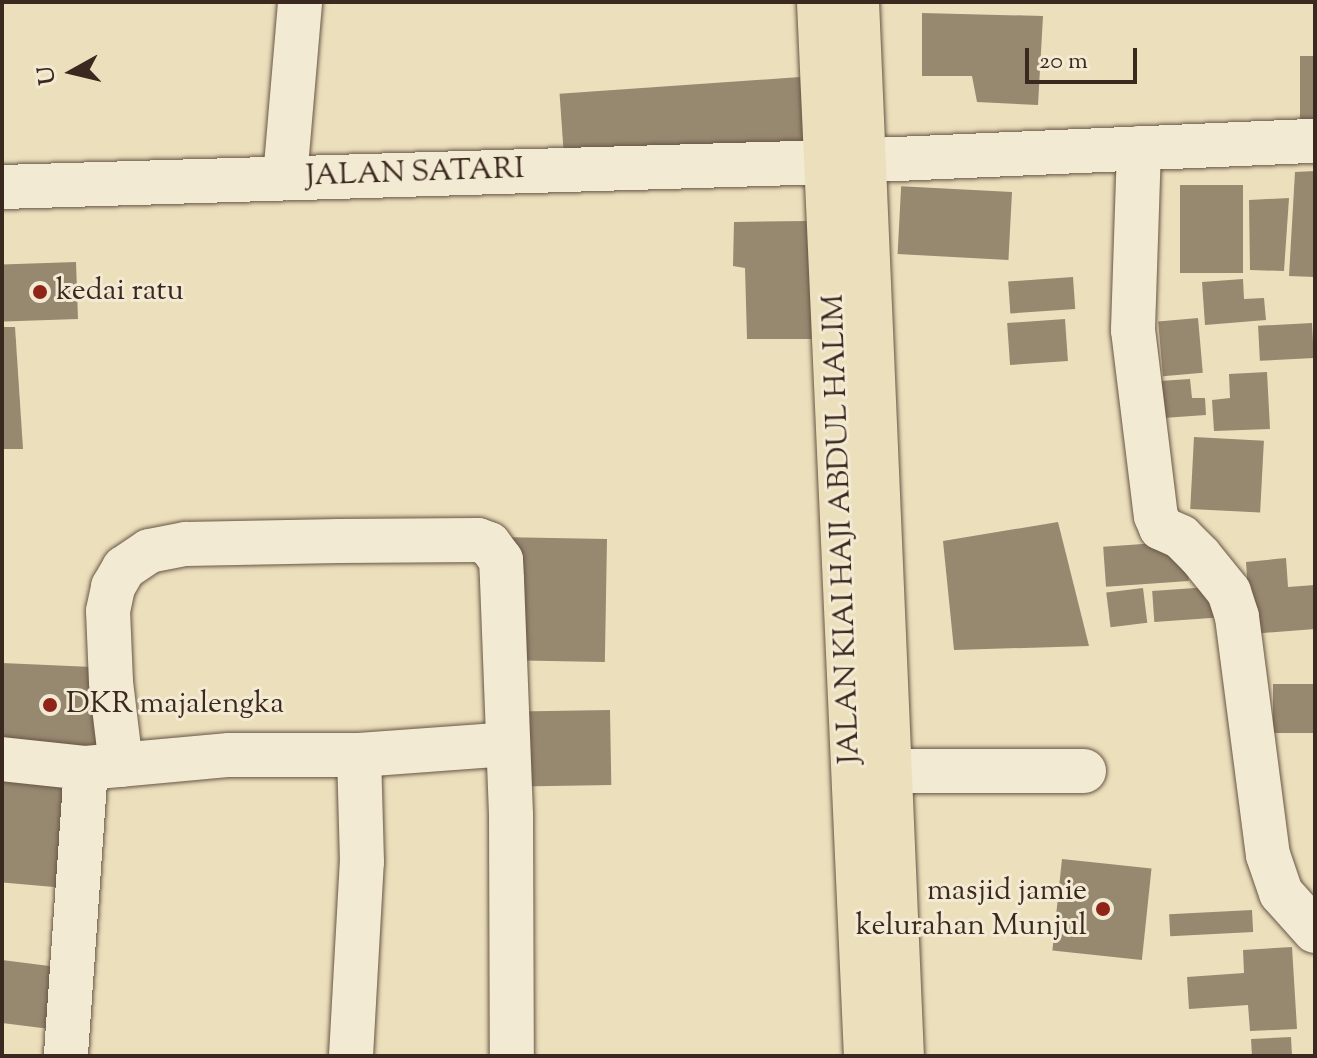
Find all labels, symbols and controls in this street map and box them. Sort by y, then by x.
north arrow [32,32,112,112]
scale bar [1029,32,1141,82]
text: 20 m [1039,45,1088,79]
text: U [31,64,65,86]
street label: JALAN SATARI [305,152,525,196]
place label: kedai ratu [56,274,184,310]
marker: kedai ratu [31,283,49,301]
street label: JALAN KIAI HAJI ABDUL HALIM [817,293,869,765]
place label: DKR majalengka [66,687,284,723]
marker: DKR majalengka [41,696,59,714]
place label: masjid jamie kelurahan Munjul [856,874,1087,944]
marker: masjid jamie kelurahan Munjul [1094,900,1112,918]

